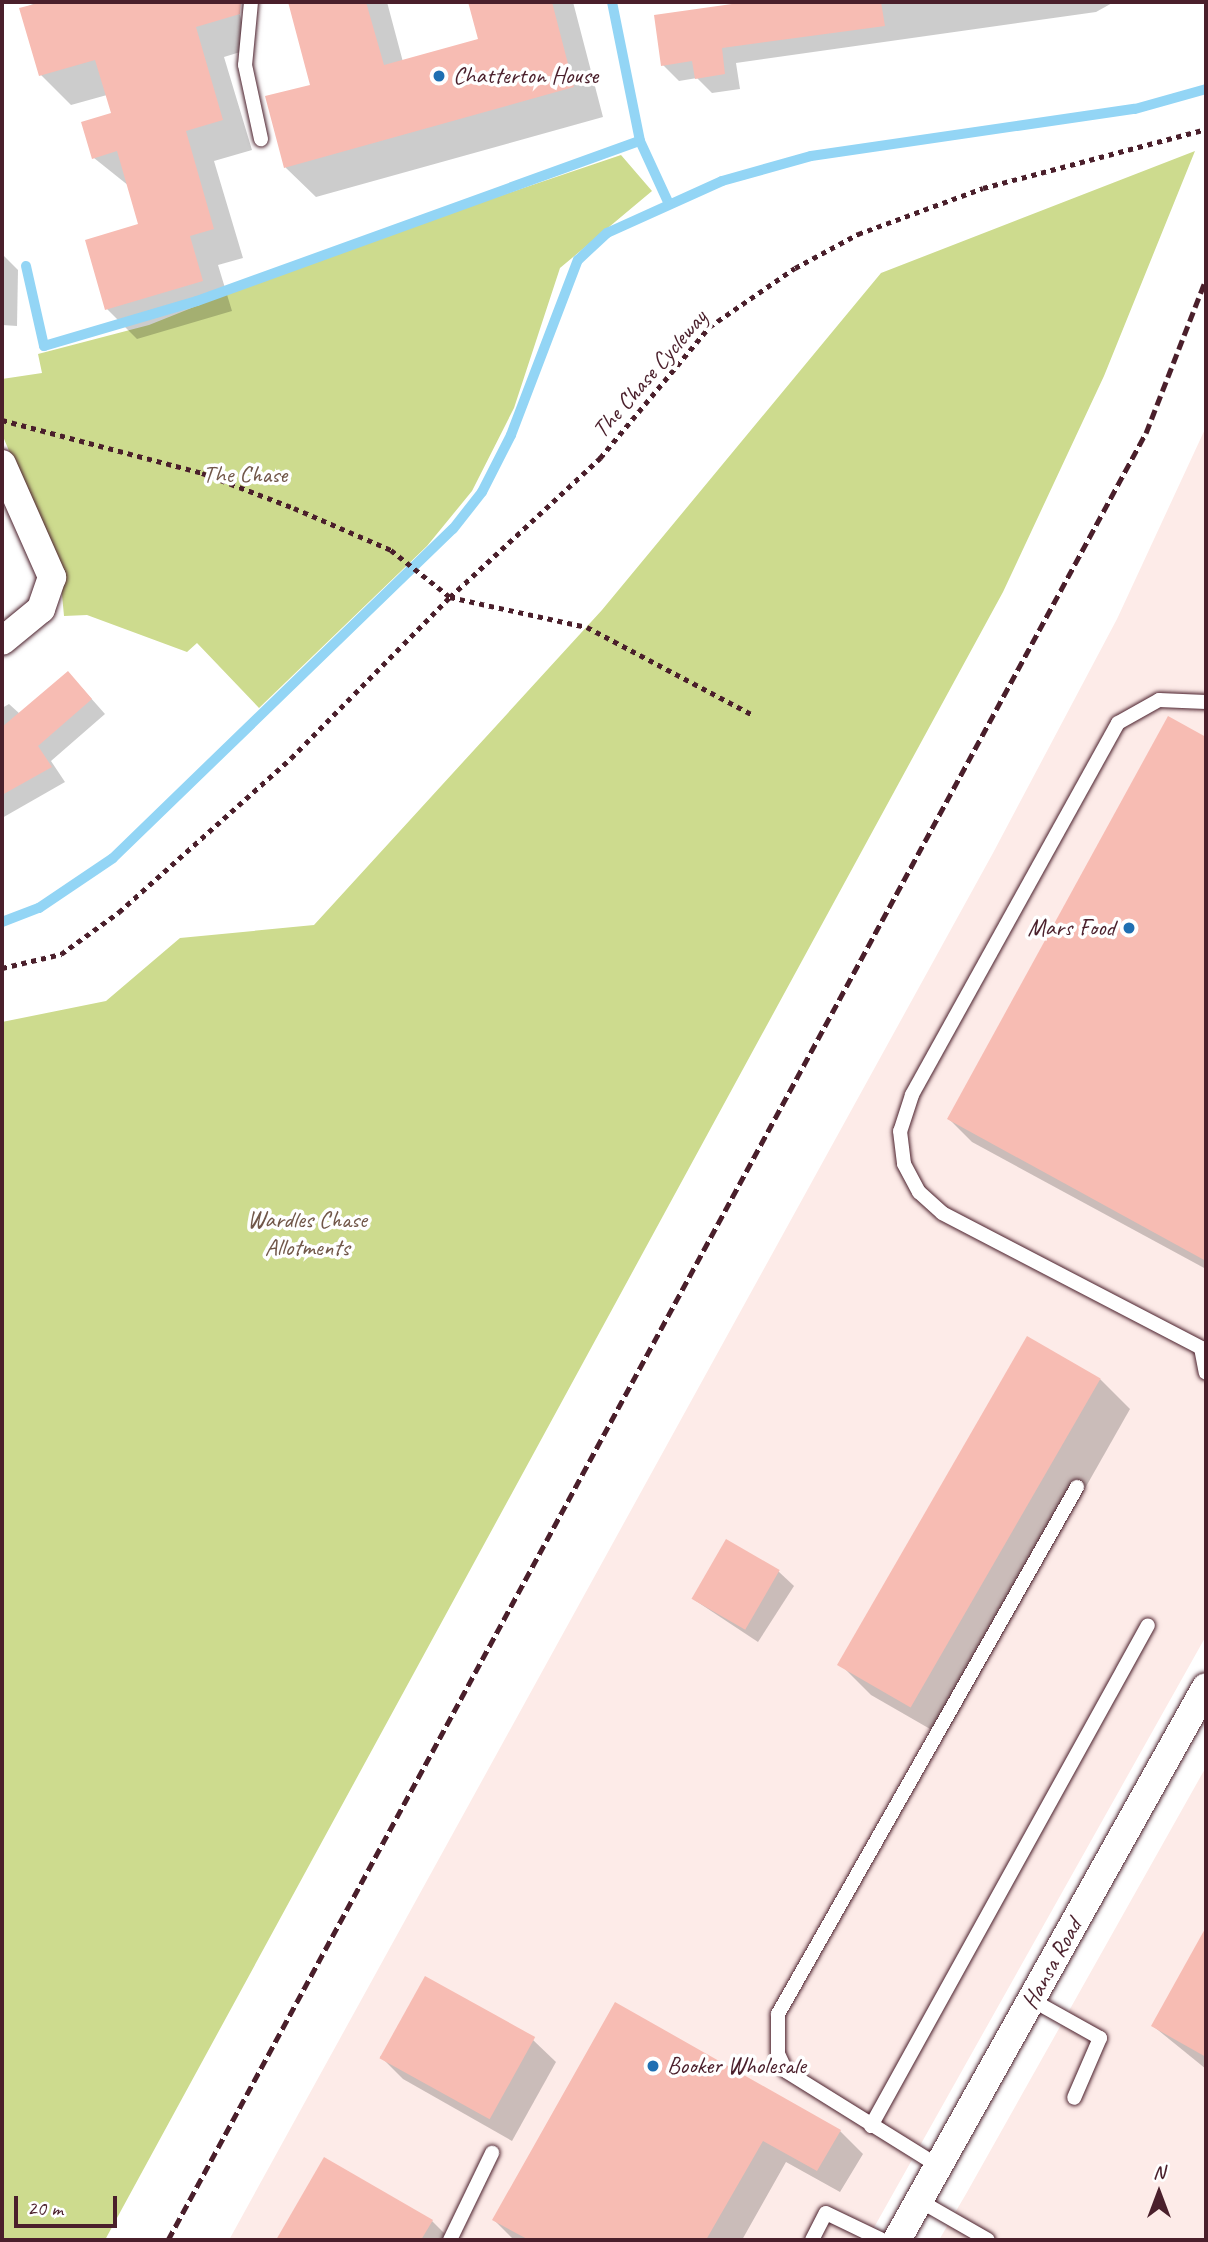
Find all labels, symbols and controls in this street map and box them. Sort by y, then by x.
place label: Chatterton House [453,62,598,90]
marker: Chatterton House [431,68,447,84]
street label: The Chase Cycleway [586,304,714,444]
park label: The Chase [202,461,288,489]
place label: Mars Food [1028,914,1115,942]
marker: Mars Food [1121,920,1137,936]
park label: Wardles Chase Allotments [247,1206,367,1262]
street label: Hansa Road [1016,1914,1088,2014]
place label: Booker Wholesale [667,2052,807,2080]
marker: Booker Wholesale [645,2058,661,2074]
north arrow [1124,2158,1194,2228]
text: N [1153,2160,1165,2184]
scale bar [18,2182,121,2226]
text: 20 m [27,2195,63,2221]

